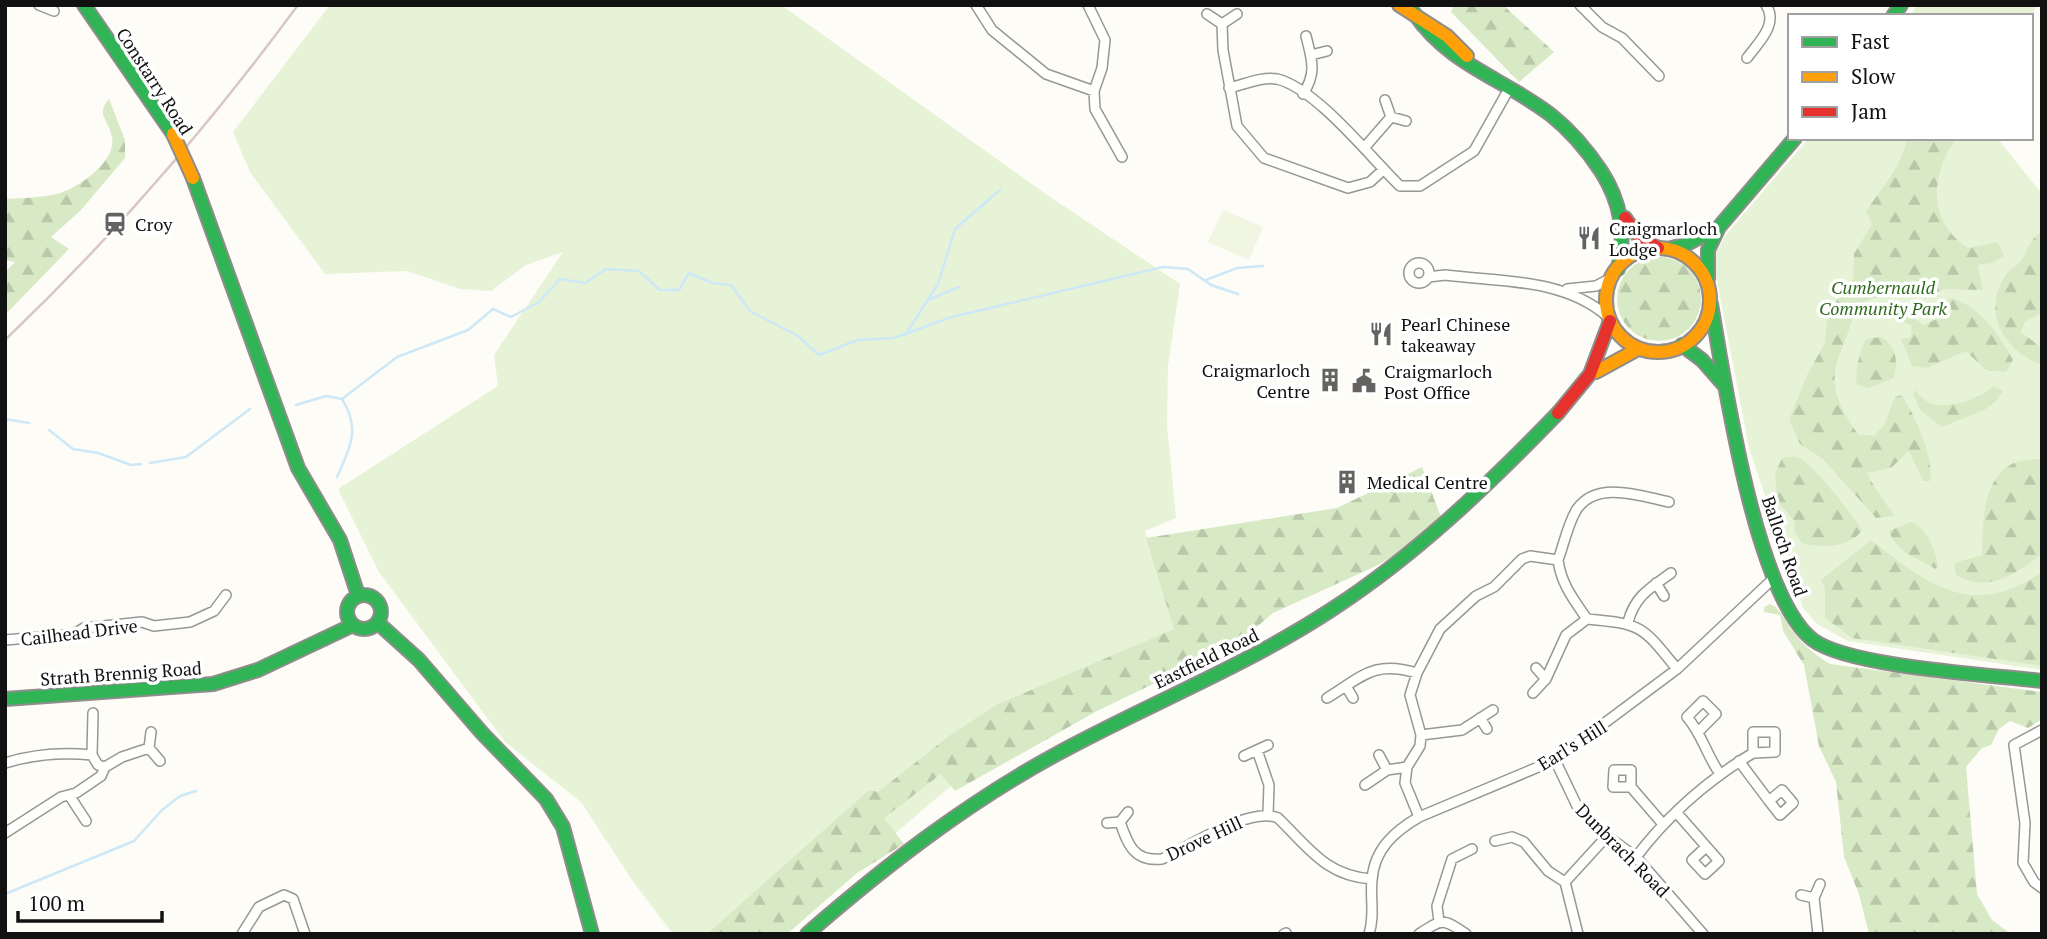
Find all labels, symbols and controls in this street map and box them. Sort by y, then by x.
legend [1788,14,2033,140]
street label: Constarry Road [111,23,199,139]
text: Fast [1851,27,1890,55]
text: Slow [1851,62,1896,90]
text: Jam [1851,97,1887,125]
station icon: Croy [101,210,129,238]
place label: Croy [135,212,173,236]
place label: Craigmarloch Lodge [1609,216,1718,261]
restaurant icon: Craigmarloch Lodge [1575,224,1603,252]
park label: Cumbernauld Community Park [1819,275,1947,320]
place label: Pearl Chinese takeaway [1401,312,1510,357]
restaurant icon: Pearl Chinese takeaway [1367,320,1395,348]
place label: Craigmarloch Centre [1202,358,1310,403]
place label: Craigmarloch Post Office [1384,359,1493,404]
building icon: Craigmarloch Centre [1316,366,1344,394]
public building icon: Craigmarloch Post Office [1350,367,1378,395]
building icon: Medical Centre [1333,468,1361,496]
place label: Medical Centre [1367,470,1488,494]
street label: Balloch Road [1757,493,1813,599]
street label: Cailhead Drive [19,613,139,651]
street label: Eastfield Road [1150,622,1262,694]
street label: Strath Brennig Road [39,655,203,691]
street label: Earl's Hill [1533,714,1611,776]
street label: Dunbrach Road [1571,798,1675,902]
street label: Drove Hill [1162,810,1246,866]
scale bar [18,880,161,924]
text: 100 m [28,889,85,917]

